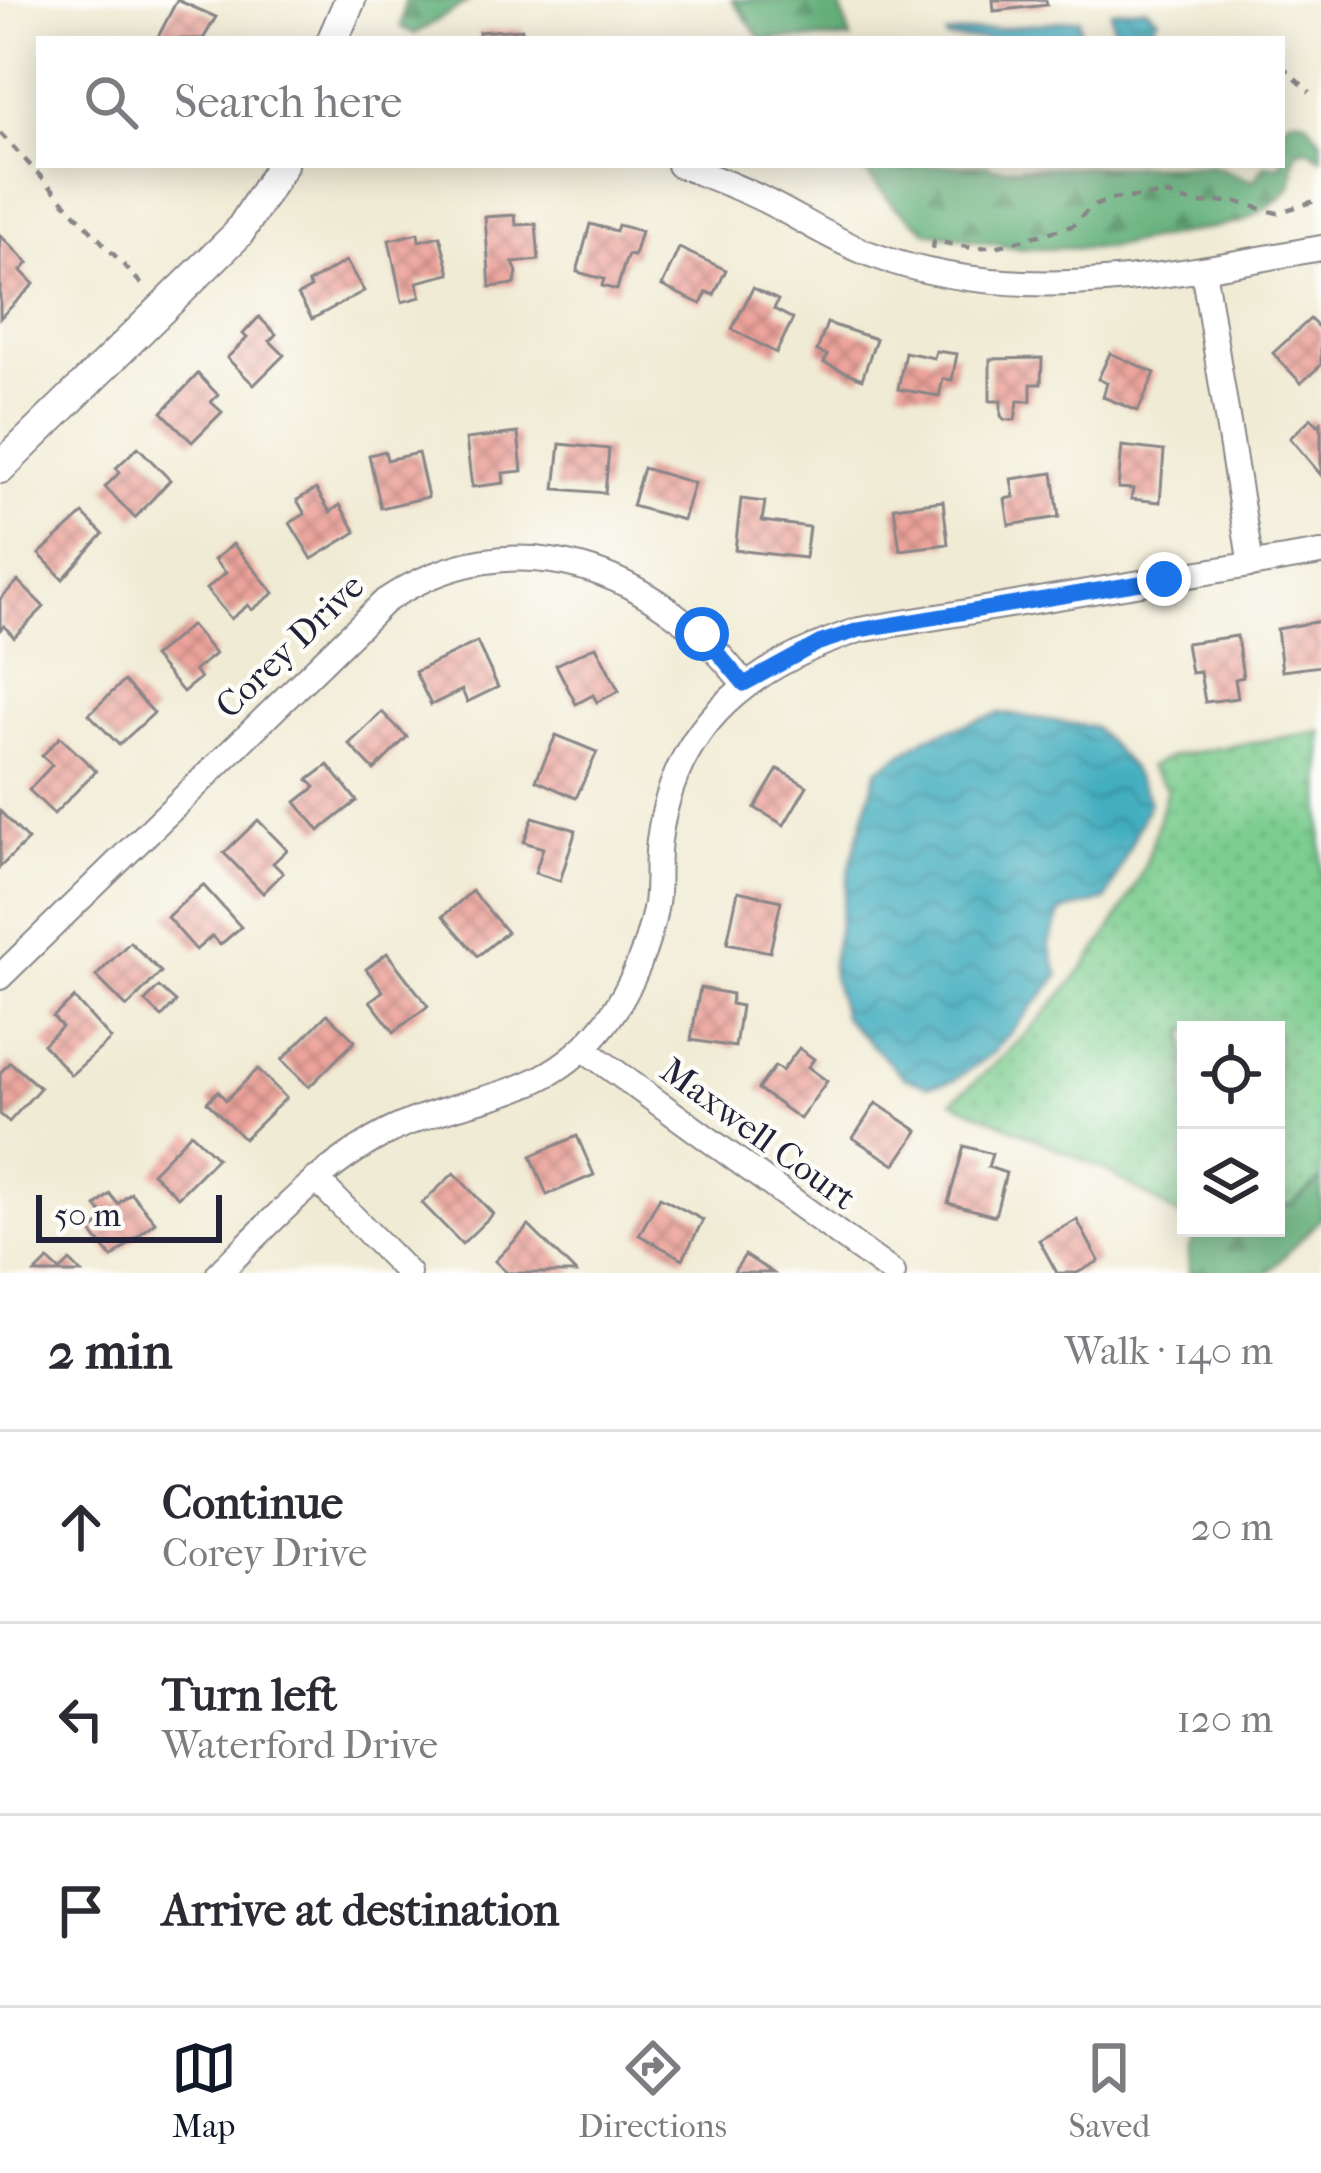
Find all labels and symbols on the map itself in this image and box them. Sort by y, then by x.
route end [1137,552,1191,606]
street label: Corey Drive [207,565,372,727]
route start [675,607,729,661]
street label: Maxwell Court [653,1049,864,1219]
scale bar [36,1189,222,1242]

